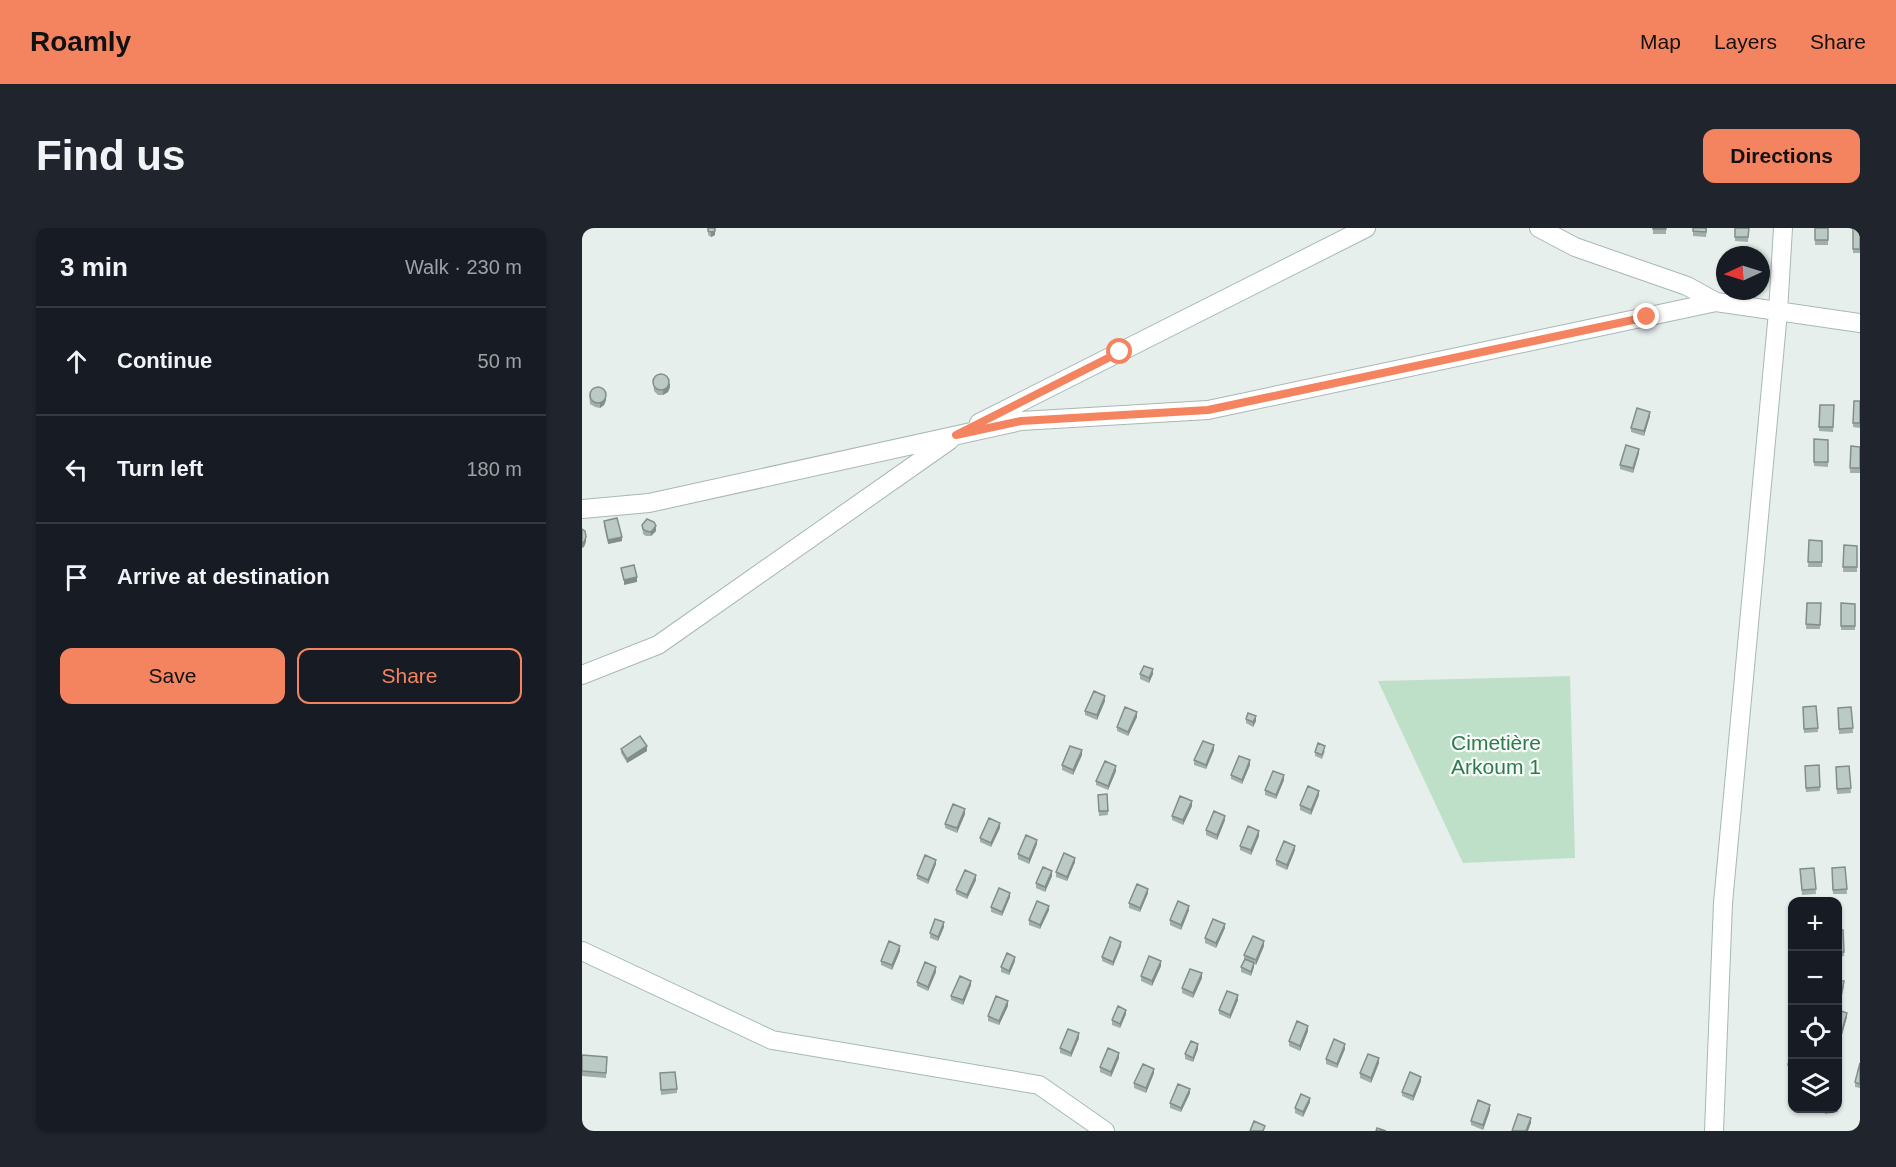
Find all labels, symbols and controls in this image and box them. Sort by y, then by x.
text: Roamly [30,26,131,57]
text: Map [1640,30,1681,53]
text: Layers [1714,30,1777,53]
text: Share [1810,30,1866,53]
button: Directions [1703,129,1860,183]
text: Find us [36,132,185,179]
north arrow [1716,246,1770,300]
text: 3 min [60,252,128,282]
text: Walk · 230 m [405,256,522,278]
route end [1633,303,1659,329]
route start [1106,338,1132,364]
icon: ahead [60,345,93,378]
text: Continue [117,348,212,373]
text: 50 m [478,350,522,372]
icon: left [60,453,93,486]
text: Turn left [117,456,203,481]
text: 180 m [466,458,522,480]
icon: arrive [60,561,93,594]
text: Arrive at destination [117,564,330,589]
button: Save [60,648,285,704]
button: Share [297,648,522,704]
park label: Cimetière Arkoum 1 [1451,731,1541,778]
map controls [1788,897,1842,1113]
button: + [1788,897,1842,951]
button: − [1788,951,1842,1005]
button: locate [1788,1005,1842,1059]
button: layers [1788,1059,1842,1113]

